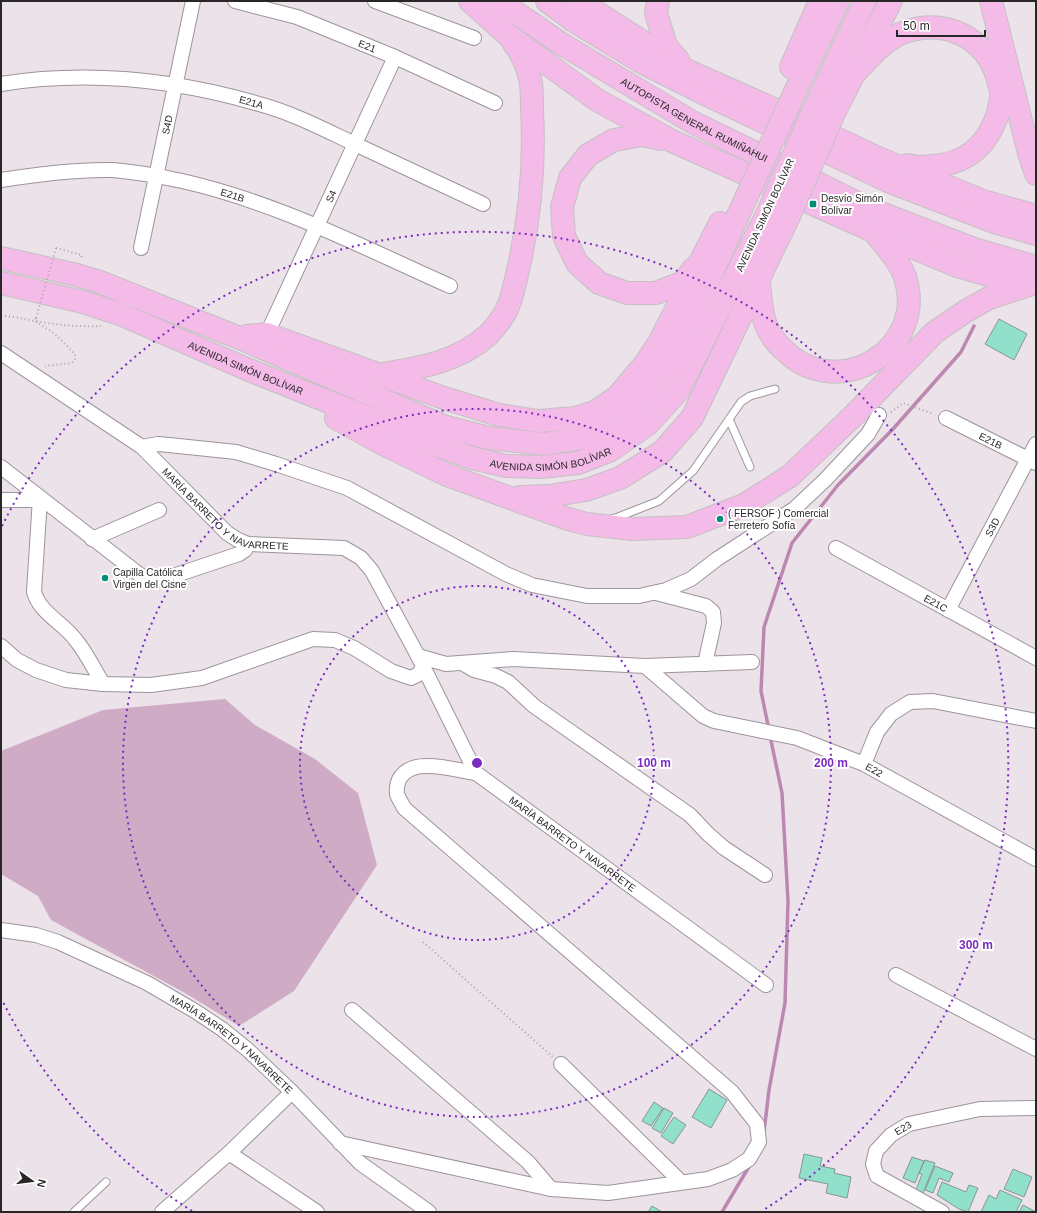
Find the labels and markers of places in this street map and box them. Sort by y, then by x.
place label: Desvío Simón Bolívar [821,193,883,216]
marker: Desvío Simón Bolívar [808,199,818,209]
place label: ( FERSOF ) Comercial Ferretero Sofía [728,508,829,531]
marker: ( FERSOF ) Comercial Ferretero Sofía [715,514,725,524]
place label: Capilla Católica Virgen del Cisne [113,567,187,590]
marker: Capilla Católica Virgen del Cisne [100,573,110,583]
centre of rings [470,756,484,770]

